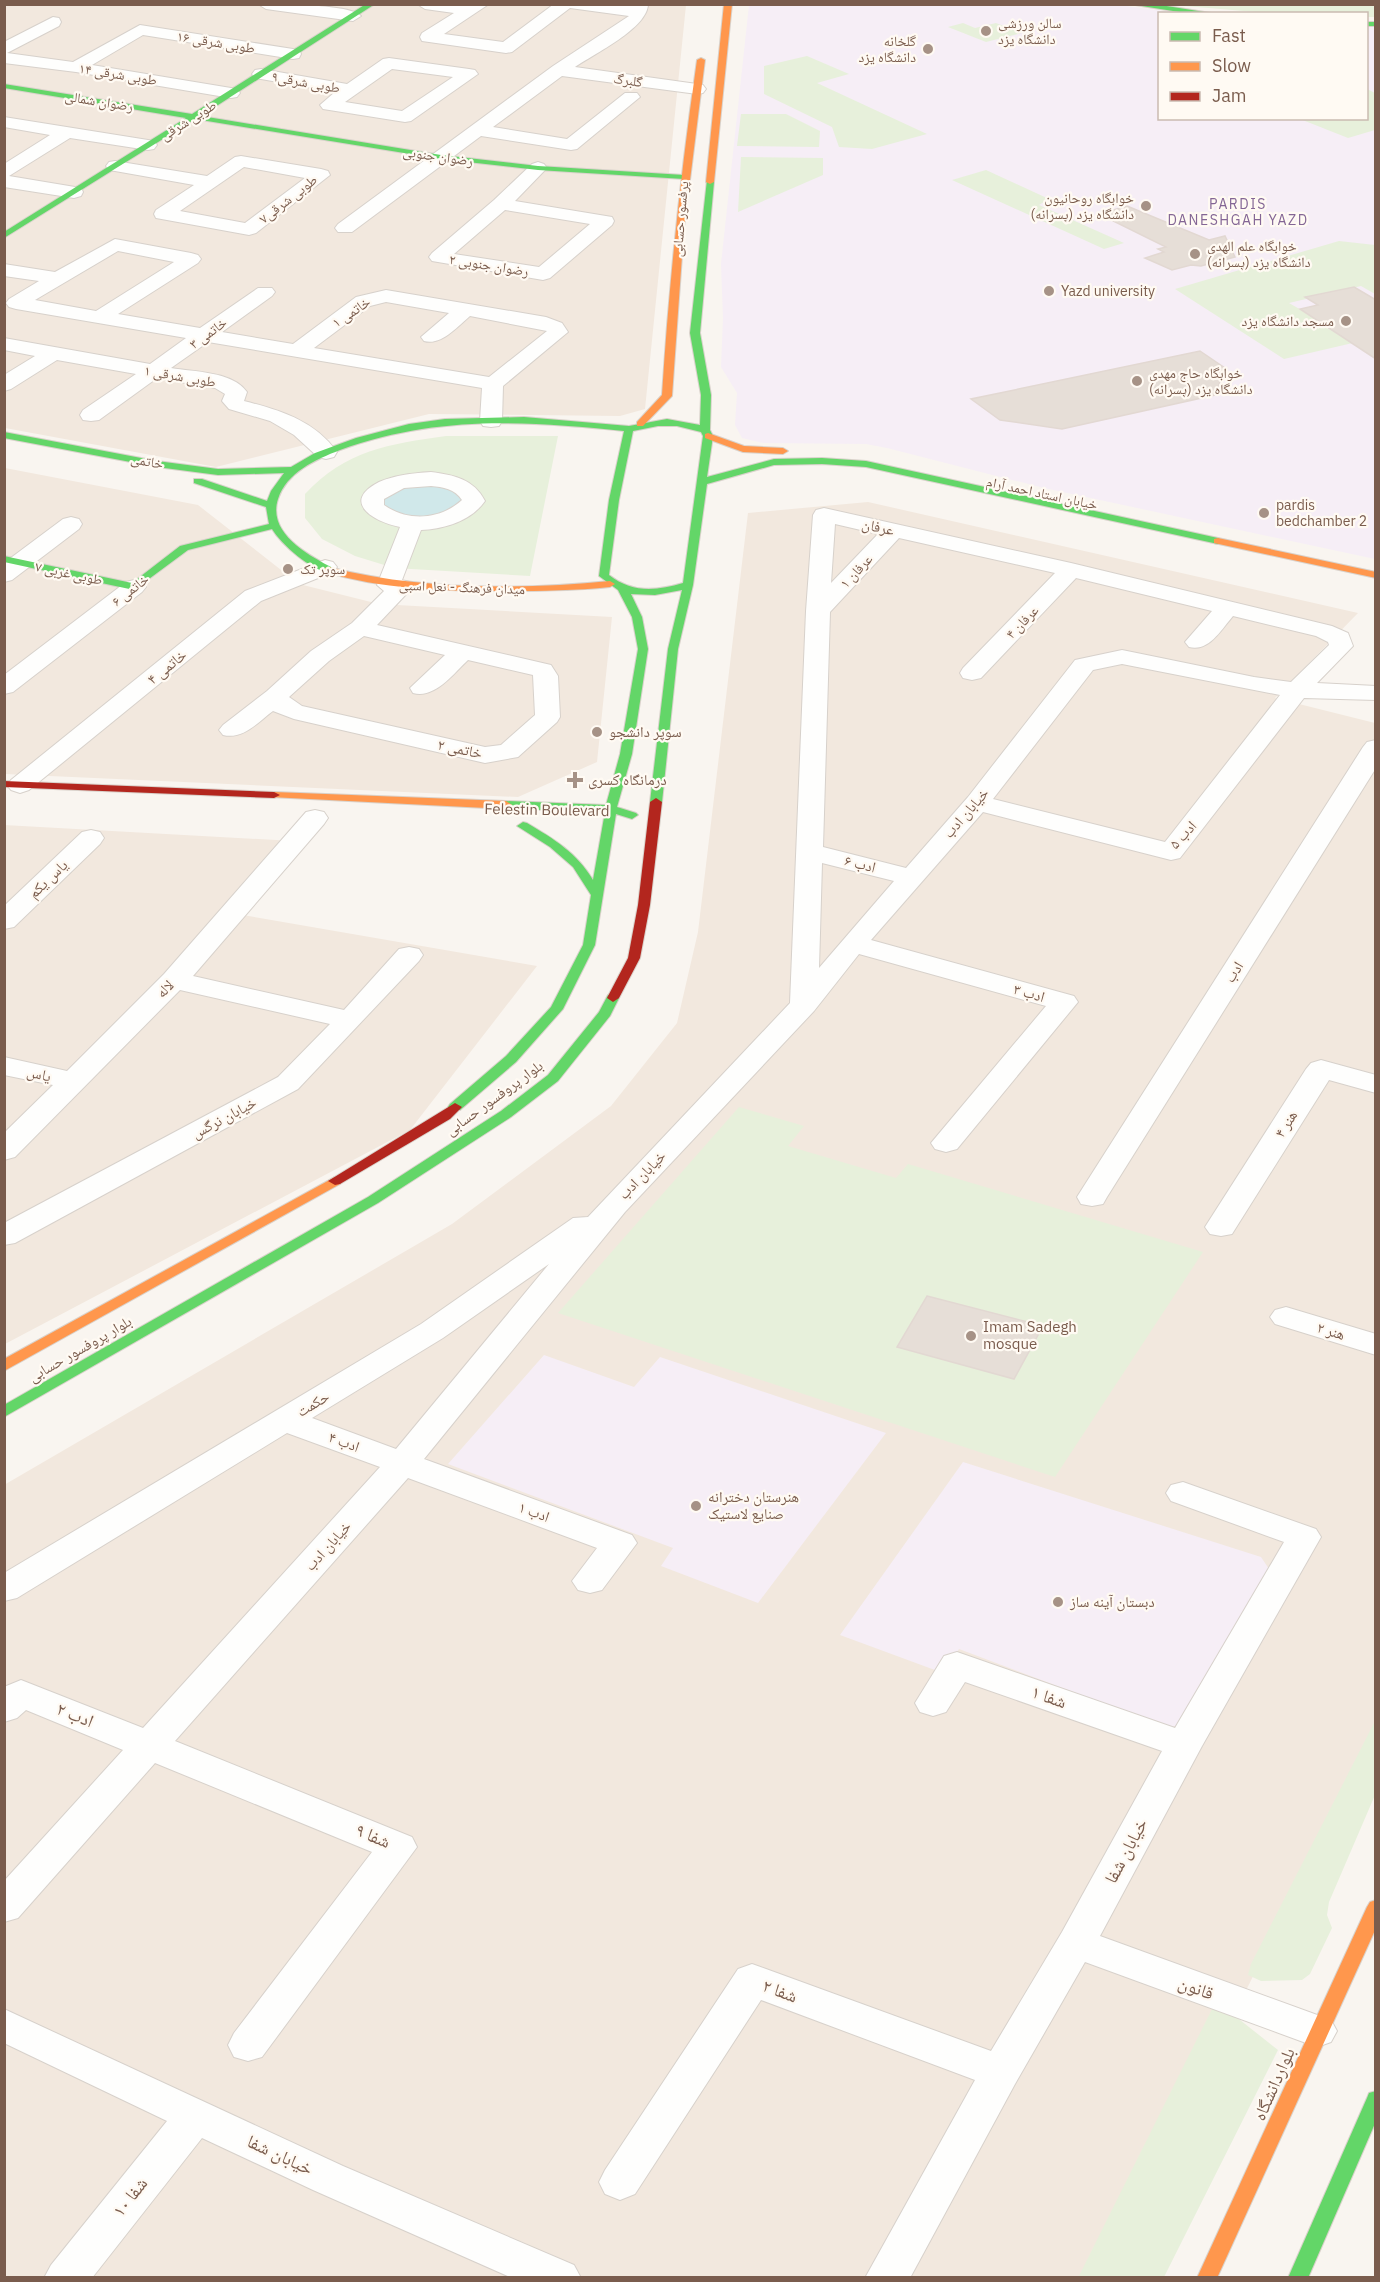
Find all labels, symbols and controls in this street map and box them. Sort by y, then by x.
legend [1158,12,1368,120]
place label: سالن ورزشی دانشگاه یزد [998,14,1061,48]
marker: سالن ورزشی دانشگاه یزد [979,24,993,38]
text: Fast [1212,24,1246,47]
street label: طوبی شرقی ۱۶ [176,27,256,57]
place label: گلخانه دانشگاه یزد [859,32,916,66]
marker: گلخانه دانشگاه یزد [921,42,935,56]
text: Slow [1212,54,1251,77]
street label: طوبی شرقی ۱۴ [78,59,158,89]
street label: طوبی شرقی۹ [270,67,342,97]
street label: گلبرگ [612,69,644,91]
text: Jam [1212,84,1247,107]
street label: رضوان شمالی [64,87,134,115]
street label: طوبی شرقی [157,96,219,144]
street label: رضوان جنوبی [402,142,474,170]
street label: طوبی شرقی۷ [255,171,321,227]
street label: پرفسور حسابی [668,180,692,258]
place label: خوابگاه روحانیون (پسرانه) دانشگاه یزد [1031,189,1134,223]
district label: PARDIS DANESHGAH YAZD [1167,195,1309,229]
marker: خوابگاه روحانیون (پسرانه) دانشگاه یزد [1139,199,1153,213]
place label: خوابگاه علم الهدی (پسرانه) دانشگاه یزد [1207,237,1311,271]
marker: خوابگاه علم الهدی (پسرانه) دانشگاه یزد [1188,247,1202,261]
street label: رضوان جنوبی ۲ [448,250,530,280]
place label: Yazd university [1061,282,1155,300]
marker: Yazd university [1042,284,1056,298]
street label: خاتمی ۱ [328,293,374,331]
place label: مسجد دانشگاه یزد [1242,312,1334,330]
street label: خاتمی ۳ [186,313,230,353]
marker: مسجد دانشگاه یزد [1339,314,1353,328]
street label: طوبی شرقی ۱ [143,361,217,391]
place label: خوابگاه حاج مهدی (پسرانه) دانشگاه یزد [1149,364,1253,398]
marker: خوابگاه حاج مهدی (پسرانه) دانشگاه یزد [1130,374,1144,388]
street label: خاتمی [129,449,165,473]
street label: خیابان استاد احمد آرام [984,472,1099,515]
place label: pardis bedchamber 2 [1276,496,1367,530]
marker: pardis bedchamber 2 [1257,506,1271,520]
street label: عرفان [860,514,896,540]
street label: عرفان ۱ [836,550,876,592]
street label: طوبی غربی ۷ [34,557,104,589]
place label: سوپر تک [300,560,345,578]
marker: سوپر تک [281,562,295,576]
street label: خاتمی ۶ [108,570,152,610]
street label: میدان فرهنگ - نعل اسبی [399,576,525,598]
street label: عرفان ۴ [1002,601,1042,643]
street label: خاتمی ۴ [143,645,191,689]
place label: سوپر دانشجو [609,722,682,741]
marker: سوپر دانشجو [590,725,604,739]
street label: خاتمی ۲ [436,735,485,764]
place label: درمانگاه کسری [588,770,667,790]
marker: درمانگاه کسری [566,771,584,789]
street label: خیابان ادب [939,783,994,842]
street label: Felestin Boulevard [484,799,610,820]
street label: ادب ۵ [1165,817,1200,853]
street label: ادب ۶ [842,850,878,877]
street label: یاس یکم [24,855,72,903]
street label: ادب [1220,958,1247,986]
street label: لاله [152,976,178,1002]
street label: ادب ۳ [1011,979,1047,1006]
street label: بلوار پروفسور حسابی [441,1056,547,1140]
street label: یاس [25,1062,53,1087]
street label: خیابان نرگس [188,1092,260,1143]
street label: هنر ۴ [1270,1107,1301,1141]
street label: خیابان ادب [614,1146,670,1204]
street label: بلوار پروفسور حسابی [25,1311,135,1387]
place label: Imam Sadegh mosque [983,1317,1077,1353]
street label: هنر ۲ [1315,1317,1347,1344]
marker: Imam Sadegh mosque [964,1329,978,1343]
street label: حکمت [293,1386,333,1421]
street label: ادب ۴ [326,1427,362,1456]
place label: هنرستان دخترانه صنایع لاستیک [708,1487,799,1524]
street label: ادب ۱ [516,1497,552,1526]
marker: هنرستان دخترانه صنایع لاستیک [689,1499,703,1513]
street label: خیابان ادب [300,1517,356,1575]
place label: دبستان آینه ساز [1069,1592,1155,1612]
marker: دبستان آینه ساز [1051,1595,1065,1609]
street label: شفا ۱ [1029,1680,1070,1713]
street label: ادب ۲ [53,1697,97,1732]
street label: خیابان شفا [1099,1814,1152,1887]
street label: شفا ۹ [352,1818,394,1853]
street label: قانون [1175,1971,1217,2005]
street label: شفا ۲ [759,1974,801,2007]
street label: بلواردانشگاه [1247,2044,1300,2124]
street label: خیابان شفا [244,2129,317,2180]
street label: شفا ۱۰ [107,2172,152,2221]

